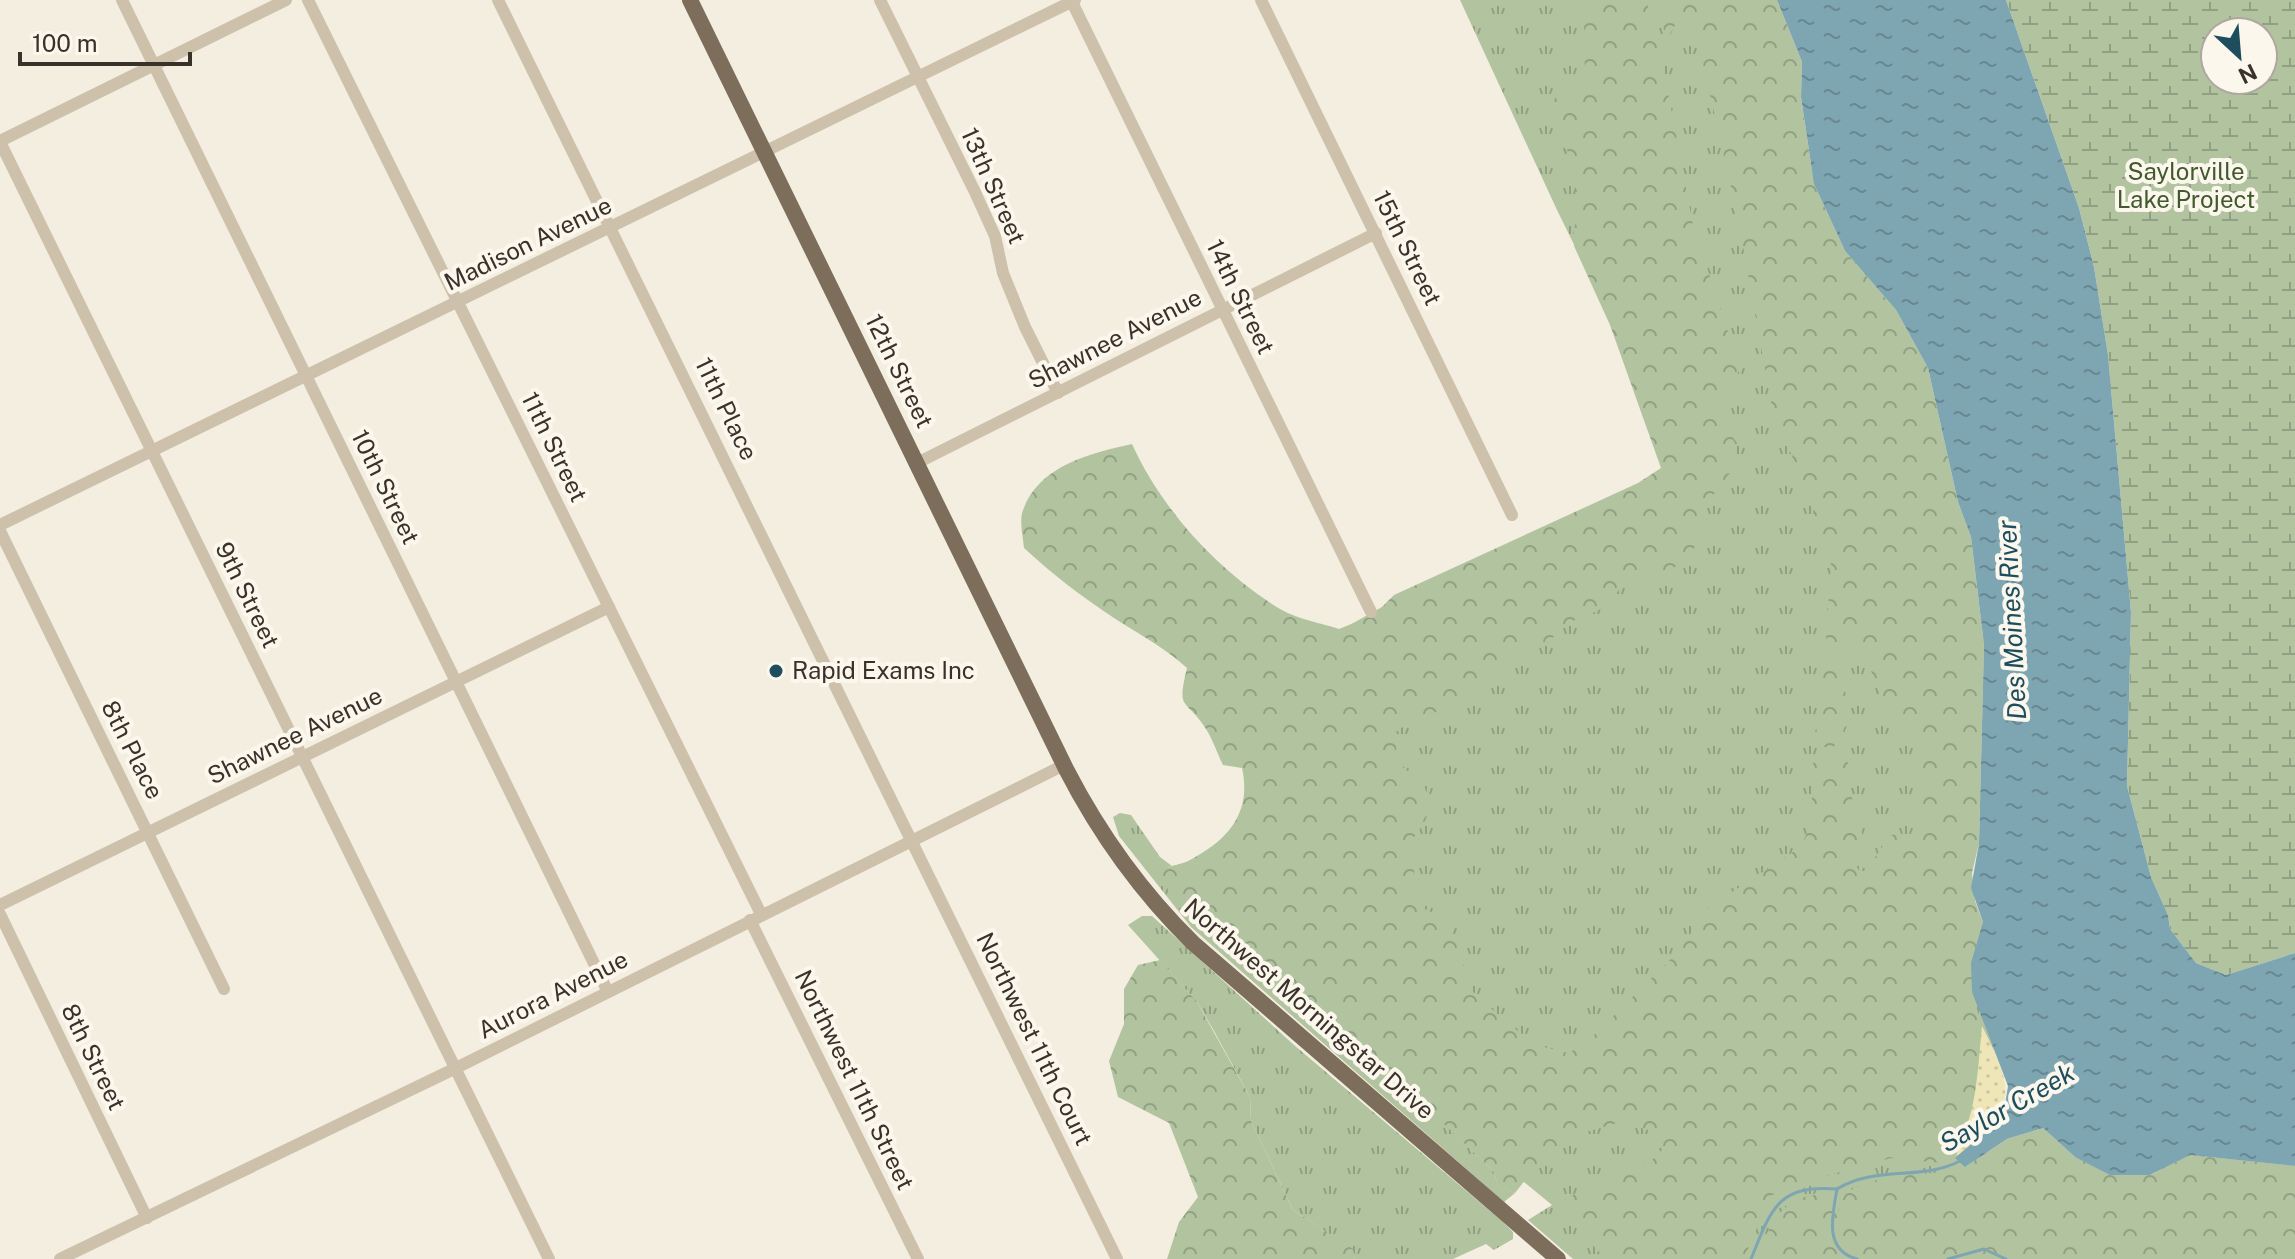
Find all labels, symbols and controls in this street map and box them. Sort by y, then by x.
scale bar [20,16,190,66]
north arrow [2199,16,2279,96]
text: 100 m [32,29,98,57]
text: N [2234,59,2261,89]
street label: 13th Street [956,123,1032,248]
park label: Saylorville Lake Project [2117,157,2255,213]
street label: 15th Street [1368,186,1448,310]
street label: Madison Avenue [439,190,616,296]
street label: 14th Street [1201,235,1281,358]
street label: Shawnee Avenue [1023,282,1206,394]
street label: 12th Street [860,309,939,432]
street label: 11th Place [690,353,764,464]
street label: 11th Street [516,387,593,506]
street label: 10th Street [346,425,426,548]
water label: Des Moines River [1991,519,2032,721]
street label: 9th Street [210,537,285,652]
place label: Rapid Exams Inc [792,656,975,684]
marker: Rapid Exams Inc [767,662,785,680]
street label: Shawnee Avenue [203,681,386,789]
street label: 8th Place [96,696,170,803]
street label: Northwest Morningstar Drive [1179,892,1440,1124]
street label: Northwest 11th Court [971,928,1099,1150]
street label: Aurora Avenue [473,944,632,1044]
street label: Northwest 11th Street [789,965,920,1194]
street label: 8th Street [56,999,132,1114]
water label: Saylor Creek [1934,1057,2080,1159]

